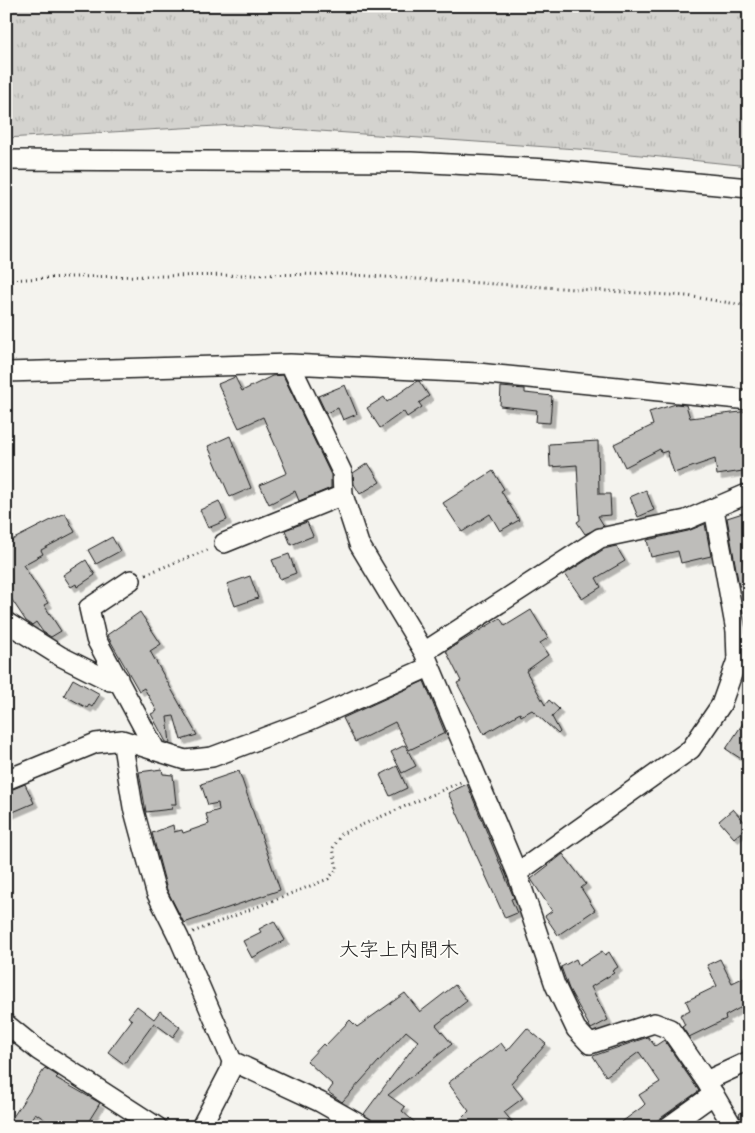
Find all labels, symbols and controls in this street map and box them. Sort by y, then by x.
district label: 大字上内間木 [339,932,459,967]

